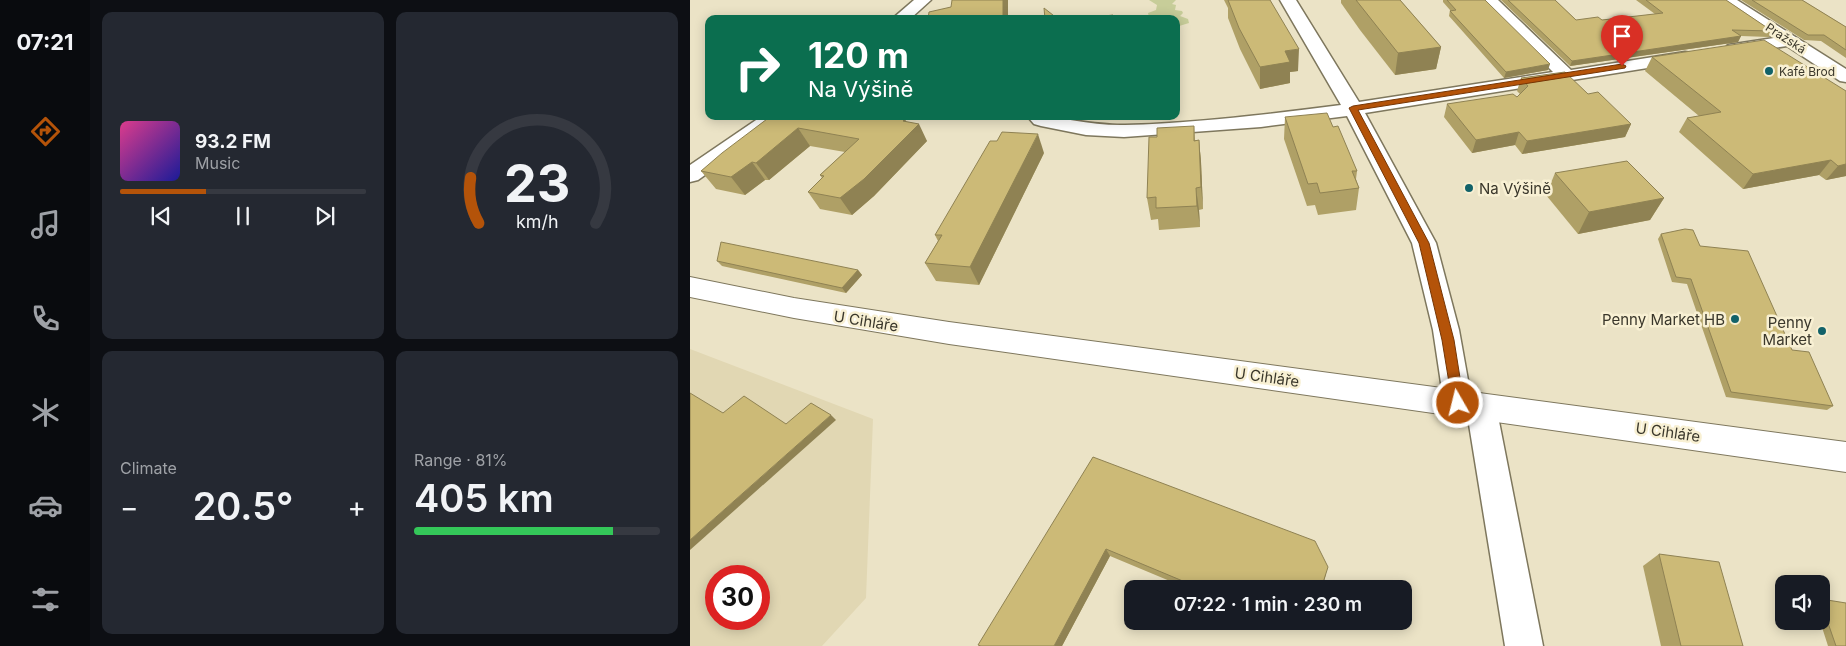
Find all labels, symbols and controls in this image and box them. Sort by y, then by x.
pin [1601,15,1643,66]
street label: Pražská [1763,19,1809,57]
icon: arrive [1608,22,1636,50]
text: 07:21 [16,29,74,55]
text: 120 m [808,34,909,76]
icon: right [725,35,790,100]
place label: Kafé Brod [1779,64,1835,79]
marker: Kafé Brod [1763,65,1775,77]
text: Na Výšině [808,76,913,102]
icon: directions [28,114,63,149]
text: 93.2 FM [195,130,271,153]
text: 23 [504,152,570,215]
text: Music [195,153,240,173]
place label: Na Výšině [1479,179,1551,198]
marker: Na Výšině [1463,182,1475,194]
icon: previous [147,202,175,230]
icon: pause [229,202,257,230]
icon: next [311,202,339,230]
icon: music [28,207,63,242]
text: km/h [516,211,558,232]
icon: phone [28,301,63,336]
street label: U Cihláře [832,307,900,335]
place label: Penny Market HB [1602,310,1725,329]
marker: Penny Market HB [1729,313,1741,325]
place label: Penny Market [1763,313,1813,349]
marker: Penny Market [1816,325,1828,337]
street label: U Cihláře [1233,363,1301,391]
position arrow [1431,376,1483,428]
icon: climate [28,395,63,430]
street label: U Cihláře [1634,418,1702,446]
text: Range · 81% [414,450,508,470]
text: Climate [120,458,177,478]
text: 405 km [414,475,554,521]
text: 20.5° [193,483,293,529]
icon: car [28,488,63,523]
text: − [120,490,139,524]
text: + [347,490,366,524]
speed limit sign: 30 [705,565,770,630]
map controls [1775,575,1830,630]
button: sound [1775,575,1830,630]
icon: filters [28,582,63,617]
text: 07:22 · 1 min · 230 m [1174,593,1362,616]

